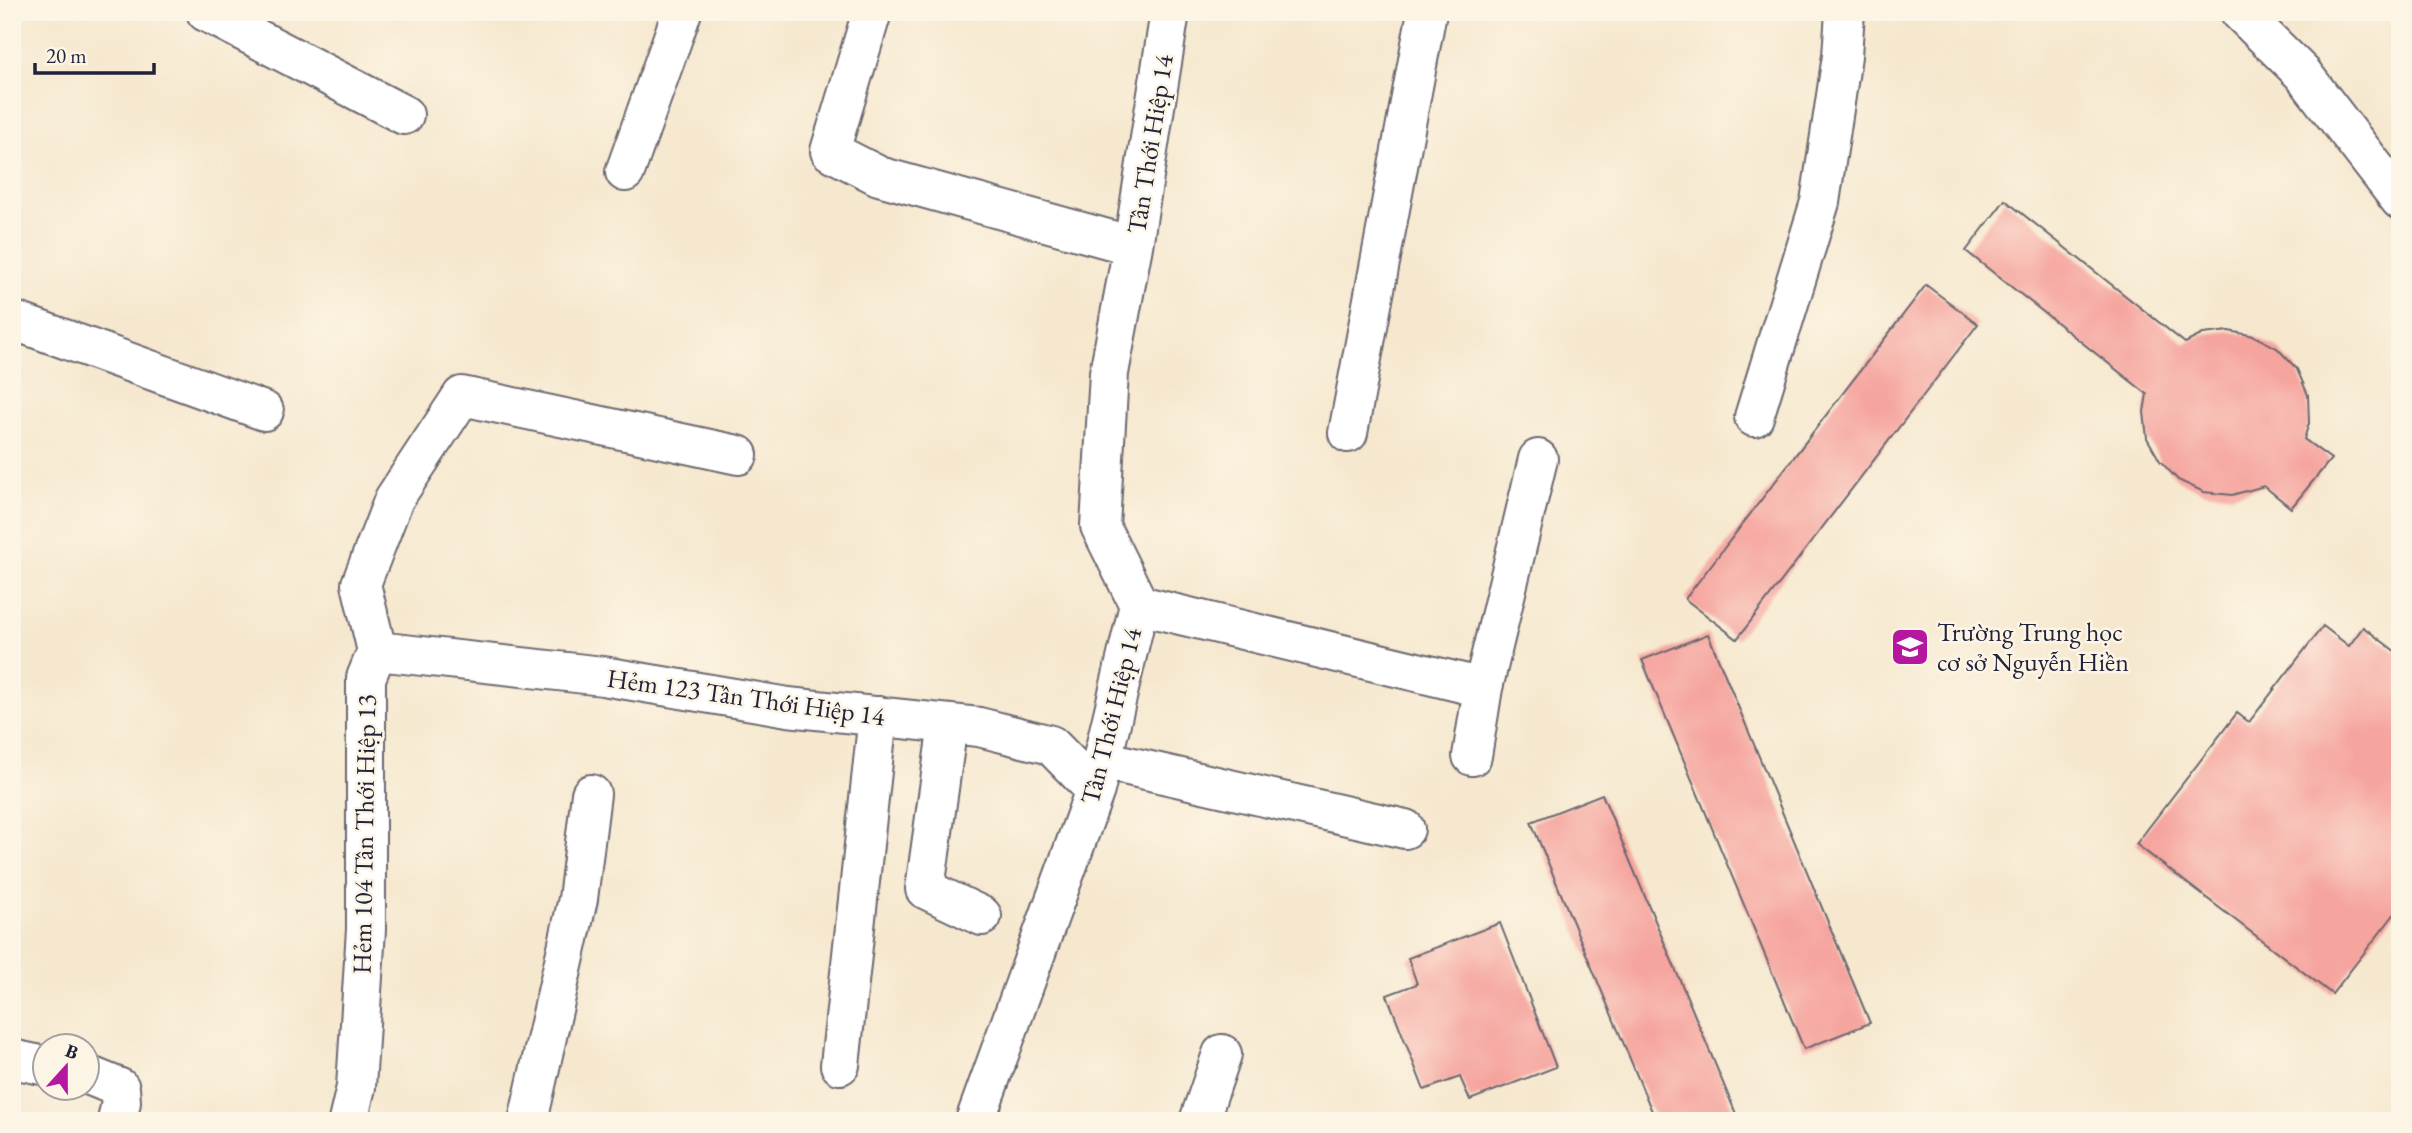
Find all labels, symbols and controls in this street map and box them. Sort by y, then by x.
scale bar [35,32,154,76]
text: 20 m [46,42,87,69]
street label: Tân Thới Hiệp 14 [1119,52,1181,236]
place label: Trường Trung học cơ sở Nguyễn Hiền [1937,615,2129,679]
street label: Tân Thới Hiệp 14 [1073,624,1149,808]
school or university icon: Trường Trung học cơ sở Nguyễn Hiền [1889,626,1931,668]
street label: Hẻm 123 Tân Thới Hiệp 14 [605,661,888,733]
street label: Hẻm 104 Tân Thới Hiệp 13 [345,694,383,974]
north arrow [32,1032,102,1102]
text: B [62,1038,82,1065]

